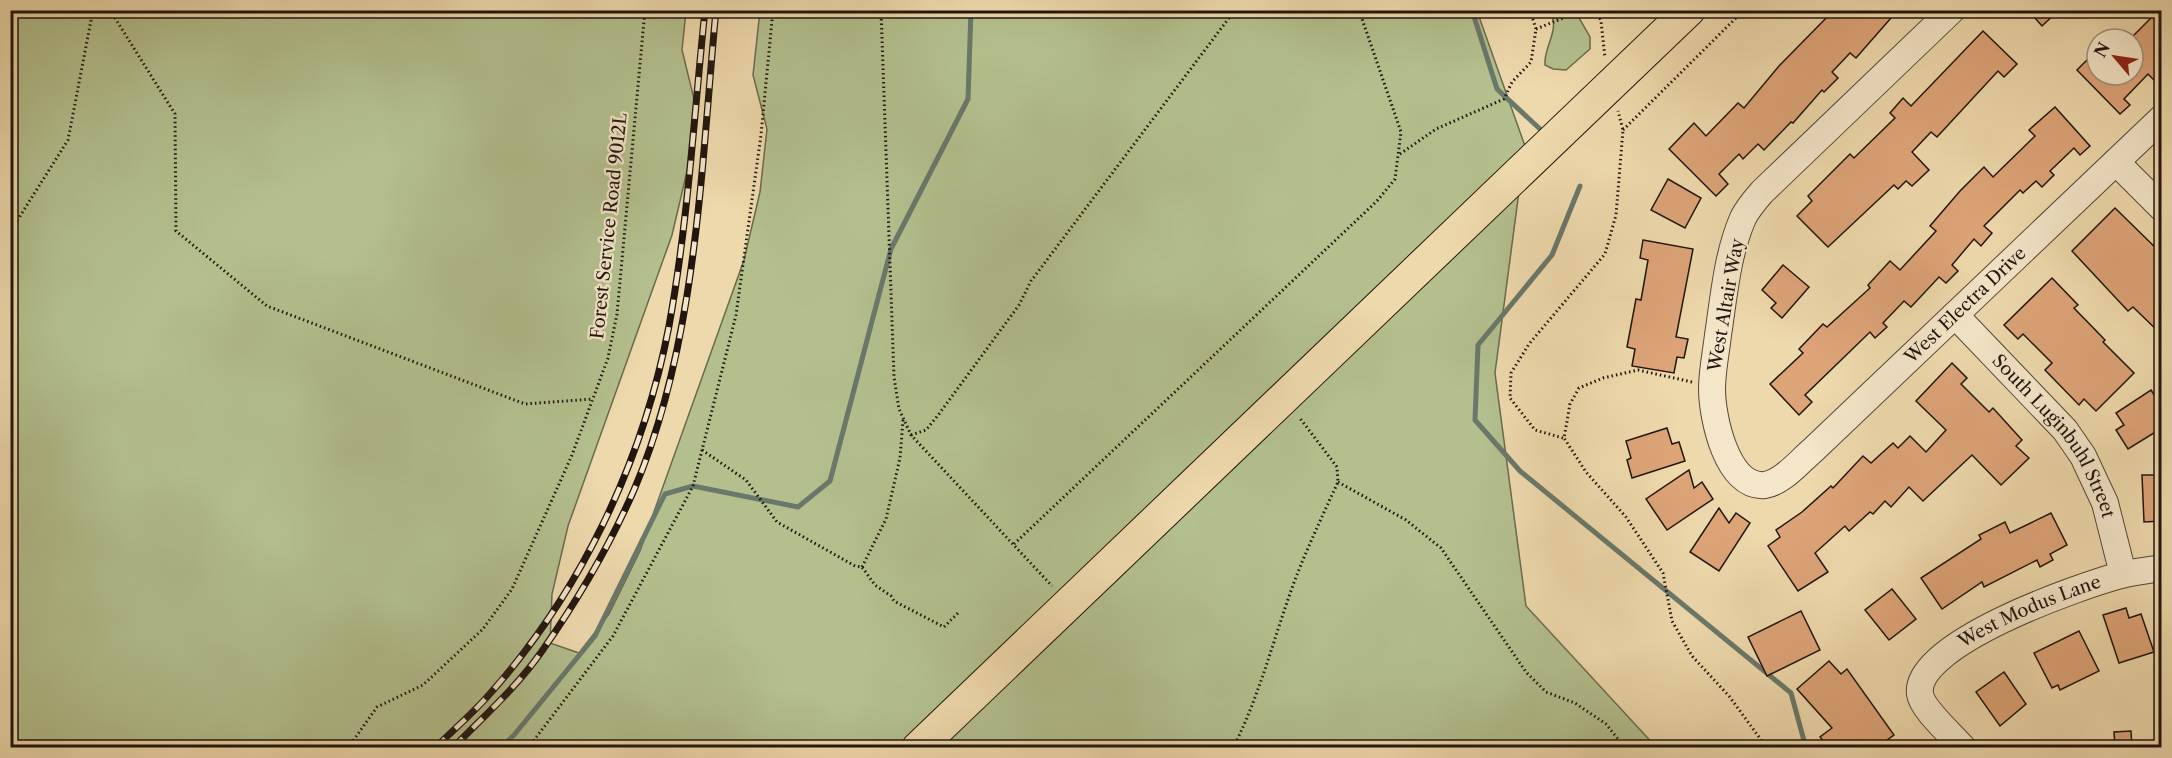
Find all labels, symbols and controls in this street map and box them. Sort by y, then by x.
north arrow [2085,27,2145,87]
text: N [2090,39,2114,61]
street label: Forest Service Road 9012L [586,112,632,340]
street label: West Altair Way [1703,236,1749,374]
street label: West Electra Drive [1899,242,2031,369]
street label: South Luginbuhl Street [1987,350,2119,521]
street label: West Modus Lane [1953,571,2104,653]

